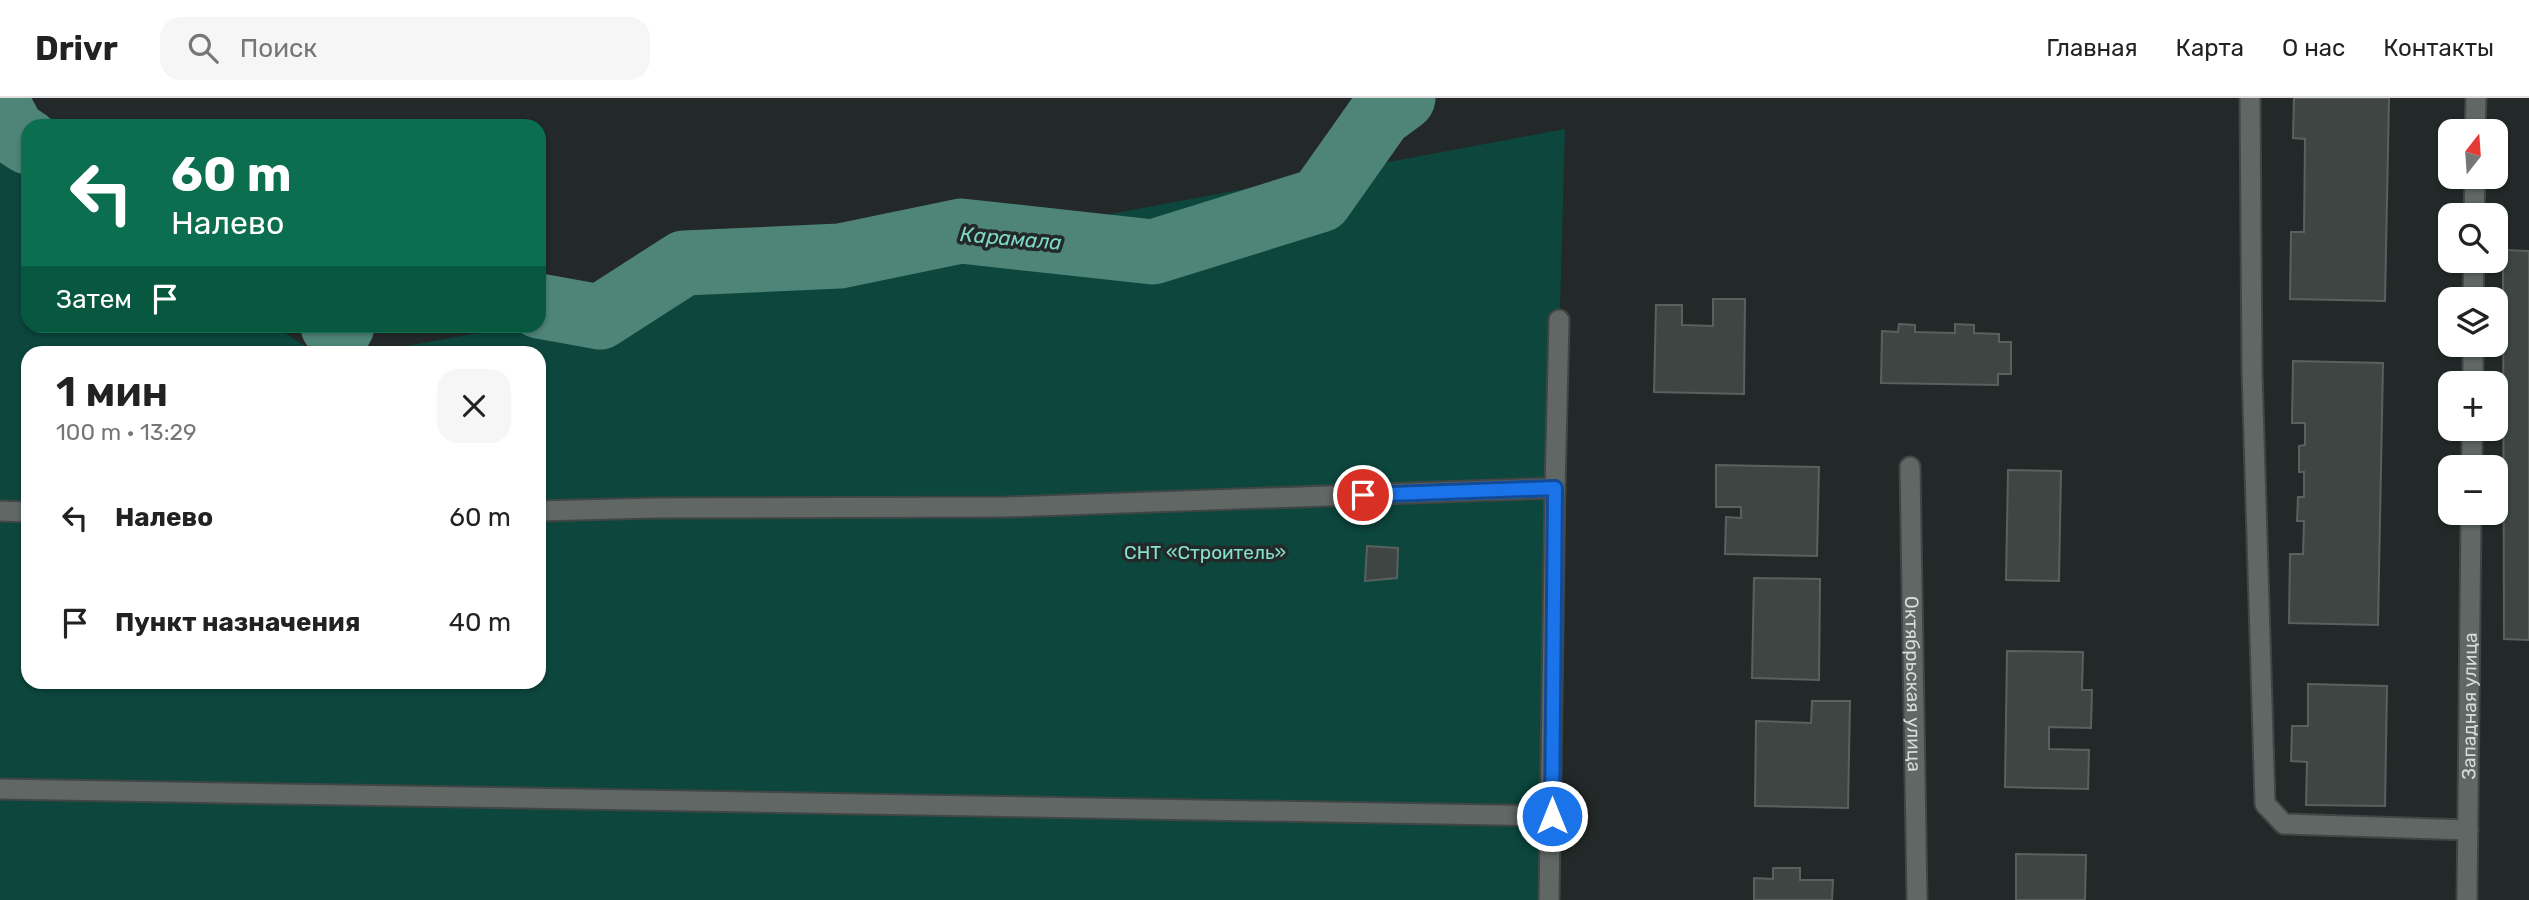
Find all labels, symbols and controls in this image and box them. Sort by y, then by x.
search box [160,17,650,80]
text: Drivr [35,29,118,68]
icon: search [184,29,222,67]
text: Поиск [240,33,317,64]
text: Главная [2046,34,2138,62]
text: Карта [2176,34,2244,62]
text: О нас [2282,34,2345,62]
text: Контакты [2383,34,2494,62]
north arrow [2438,119,2508,189]
map controls [2438,119,2508,525]
text: 60 m [171,145,292,203]
icon: left [56,147,147,238]
button: search [2438,203,2508,273]
text: Налево [171,204,284,242]
water label: Карамала [959,221,1063,255]
icon: arrive [146,280,184,318]
text: Затем [56,284,132,315]
button: layers [2438,287,2508,357]
text: 1 мин [56,367,168,417]
button: close [437,369,511,443]
button: + [2438,371,2508,441]
text: 100 m · 13:29 [56,418,197,446]
button: − [2438,455,2508,525]
pin [1333,465,1393,525]
icon: arrive [1344,476,1382,514]
icon: left [56,499,94,537]
text: Налево [115,502,213,533]
text: 60 m [449,502,511,533]
park label: СНТ «Строитель» [1124,541,1286,564]
street label: Октябрьская улица [1901,596,1926,772]
icon: arrive [56,604,94,642]
text: Пункт назначения [115,607,360,638]
text: 40 m [449,607,511,638]
street label: Западная улица [2457,632,2481,780]
position arrow [1515,779,1589,853]

